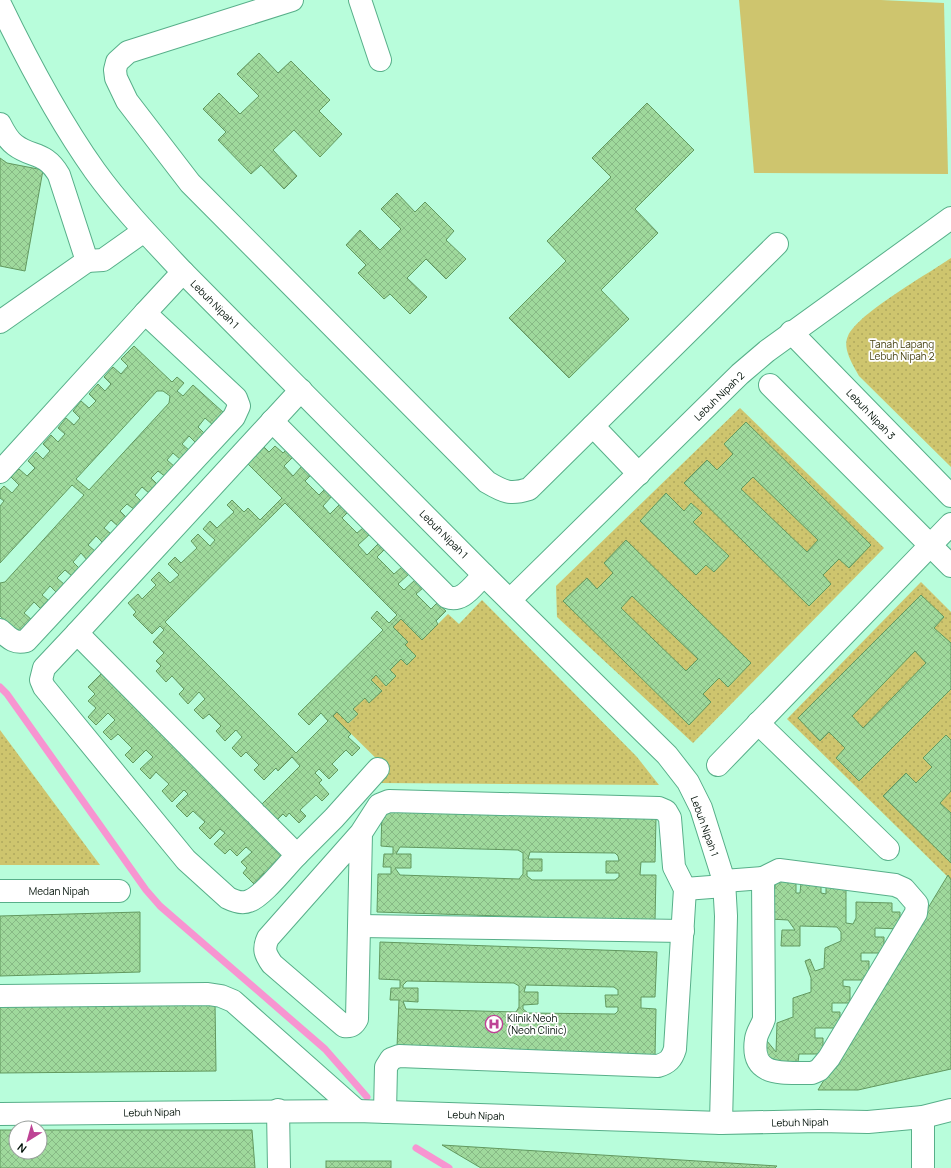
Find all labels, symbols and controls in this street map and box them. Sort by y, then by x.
street label: Lebuh Nipah 1 [188,277,242,331]
park label: Tanah Lapang Lebuh Nipah 2 [869,337,935,363]
street label: Lebuh Nipah 2 [691,368,747,424]
street label: Lebuh Nipah 3 [843,386,899,442]
street label: Lebuh Nipah 1 [417,507,471,561]
street label: Lebuh Nipah 1 [688,794,722,858]
street label: Medan Nipah [29,884,89,898]
place label: Klinik Neoh (Neoh Clinic) [507,1011,567,1037]
hospital icon: Klinik Neoh (Neoh Clinic) [484,1014,504,1034]
street label: Lebuh Nipah [123,1104,181,1119]
street label: Lebuh Nipah [447,1107,505,1123]
street label: Lebuh Nipah [771,1114,829,1129]
north arrow [8,1120,48,1160]
text: N [14,1140,29,1157]

